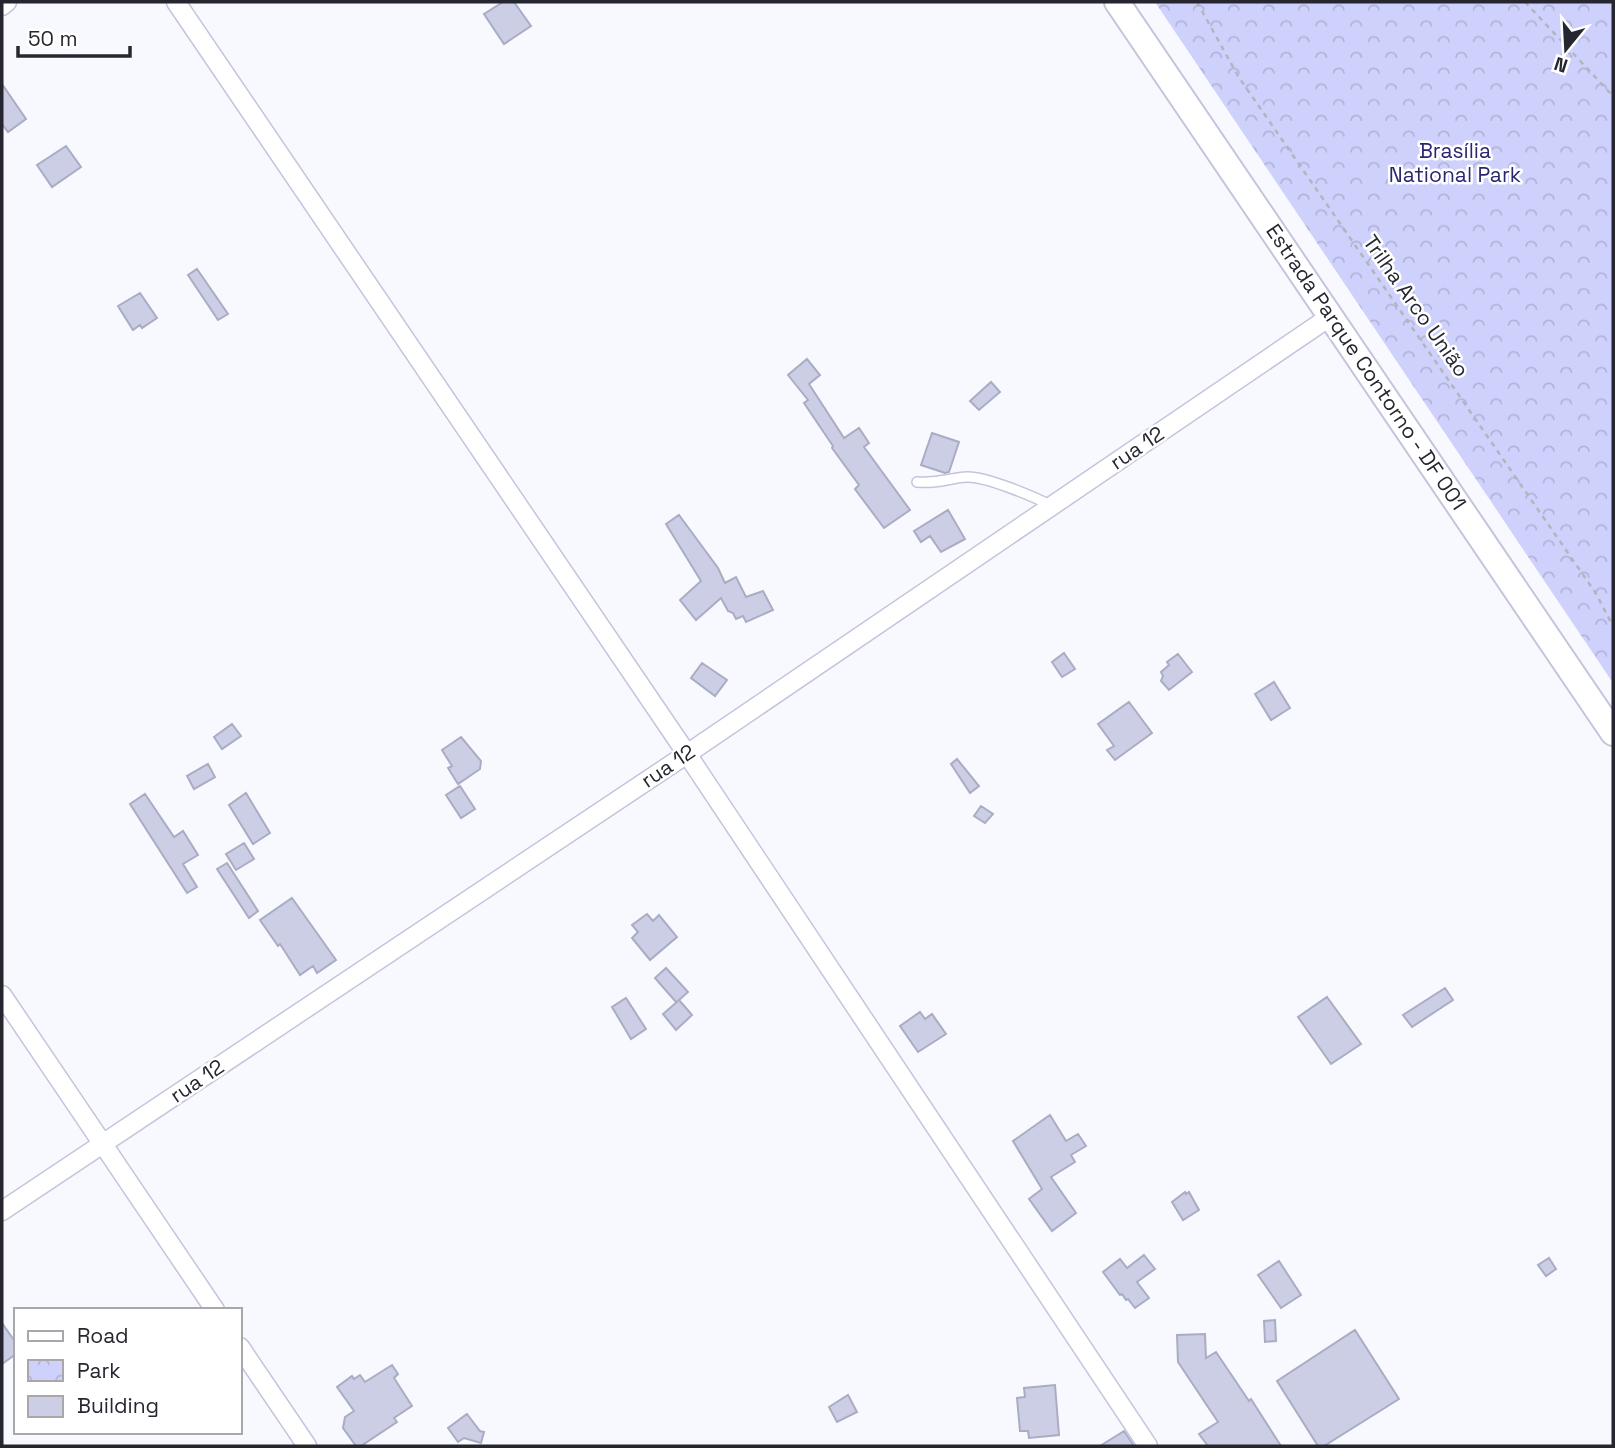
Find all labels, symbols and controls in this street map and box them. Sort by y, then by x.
scale bar [18,14,130,58]
north arrow [1531,14,1601,84]
text: 50 m [28,25,78,52]
text: N [1551,51,1571,79]
park label: Brasília National Park [1389,137,1521,188]
street label: Estrada Parque Contorno - DF 001 [1260,218,1473,515]
street label: Trilha Arco União [1357,229,1476,382]
street label: rua 12 [1104,420,1169,475]
street label: rua 12 [635,738,700,793]
street label: rua 12 [164,1053,229,1108]
legend [14,1308,242,1434]
text: Road [77,1322,129,1349]
text: Park [77,1357,121,1384]
text: Building [77,1392,159,1419]

